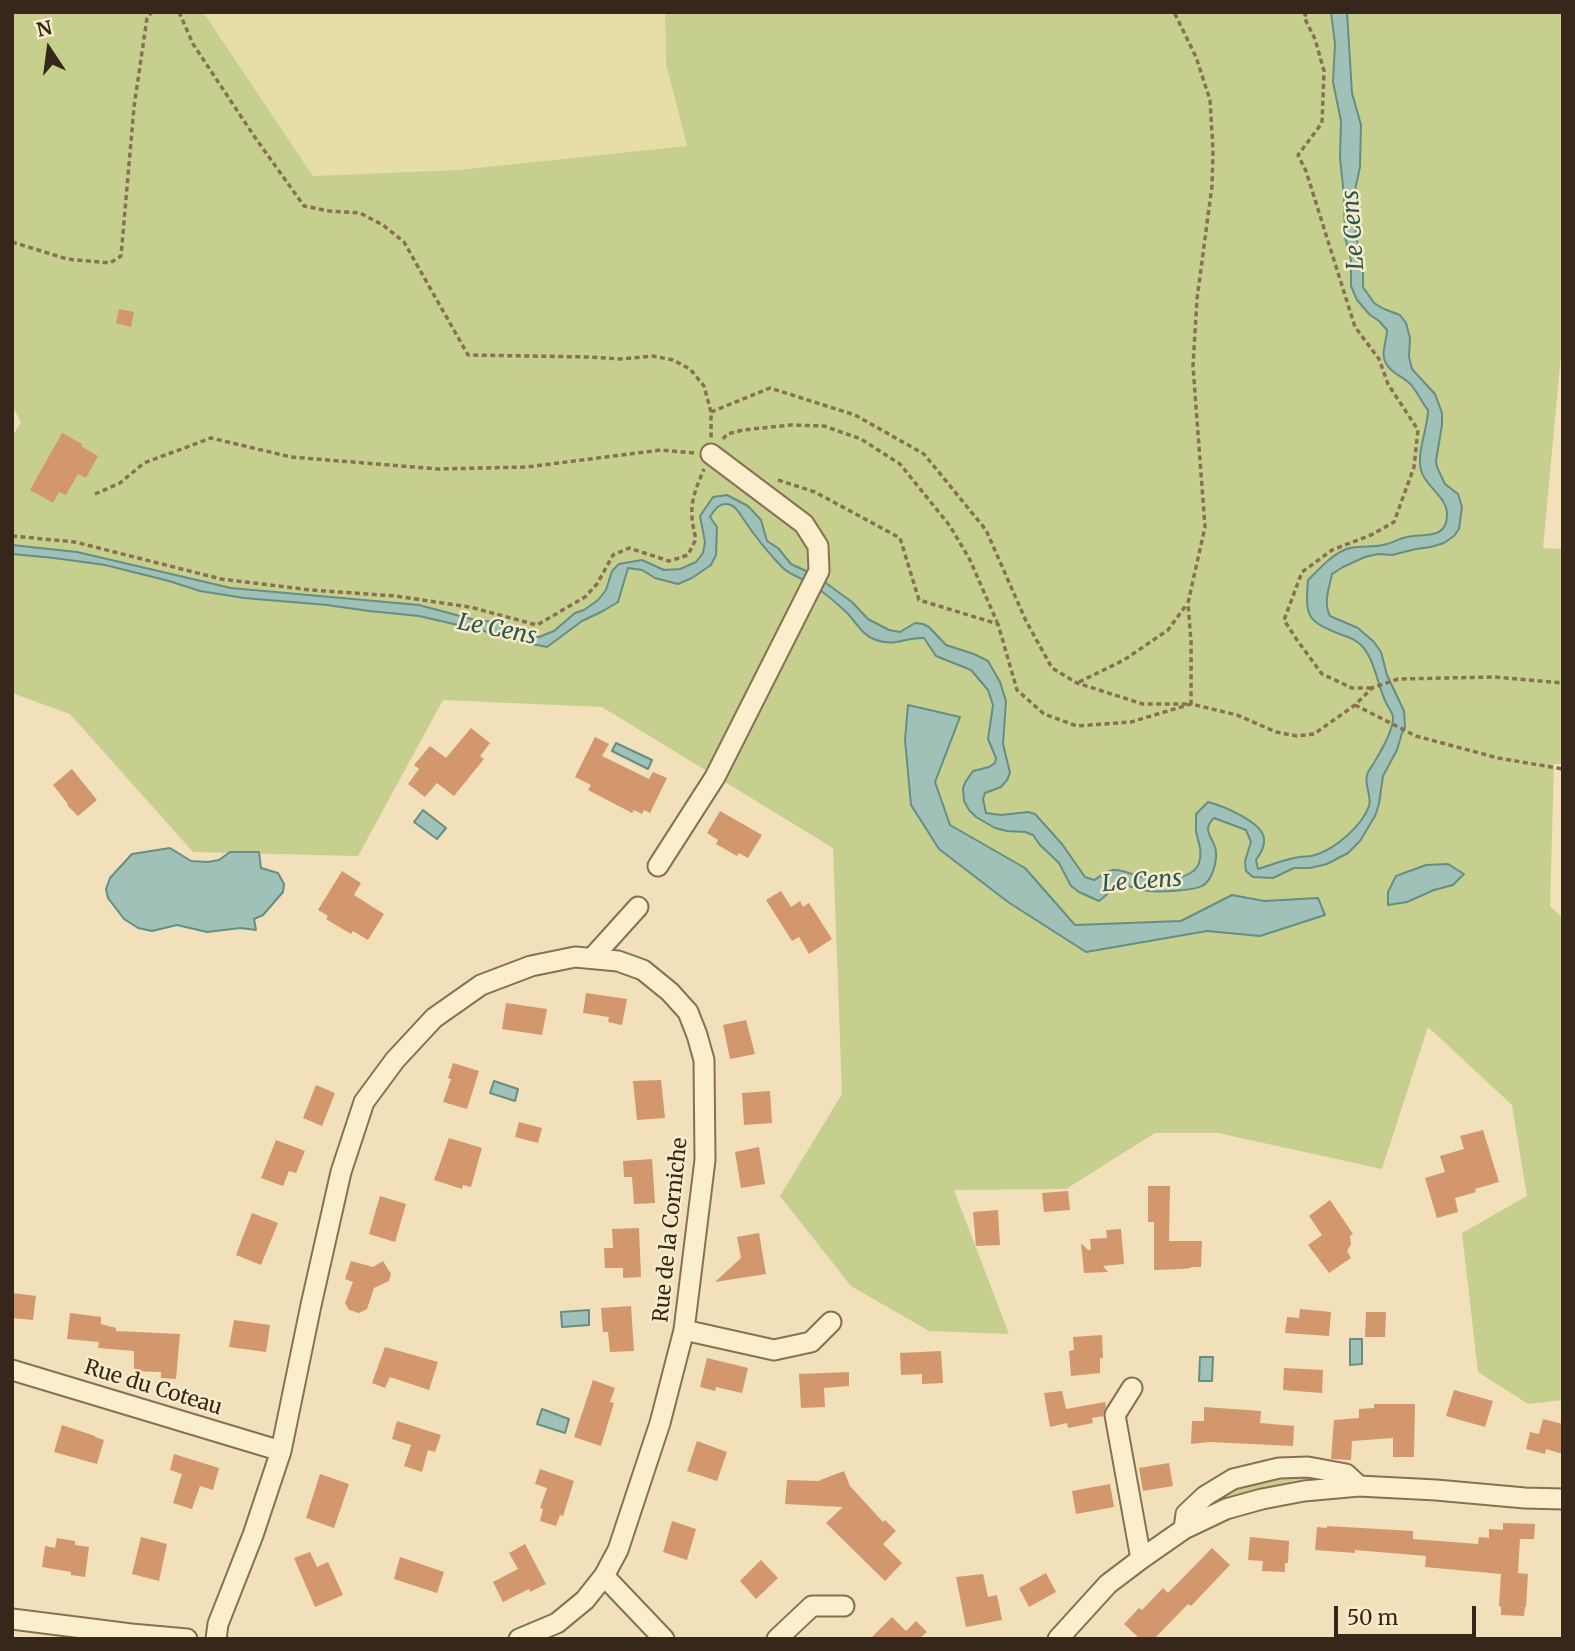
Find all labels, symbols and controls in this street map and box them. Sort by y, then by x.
north arrow [14,14,84,84]
text: N [34,15,54,42]
water label: Le Cens [1337,189,1371,271]
water label: Le Cens [455,609,539,651]
water label: Le Cens [1101,865,1183,899]
street label: Rue de la Corniche [649,1136,693,1324]
street label: Rue du Coteau [81,1355,225,1421]
scale bar [1337,1592,1479,1636]
text: 50 m [1347,1604,1398,1631]

